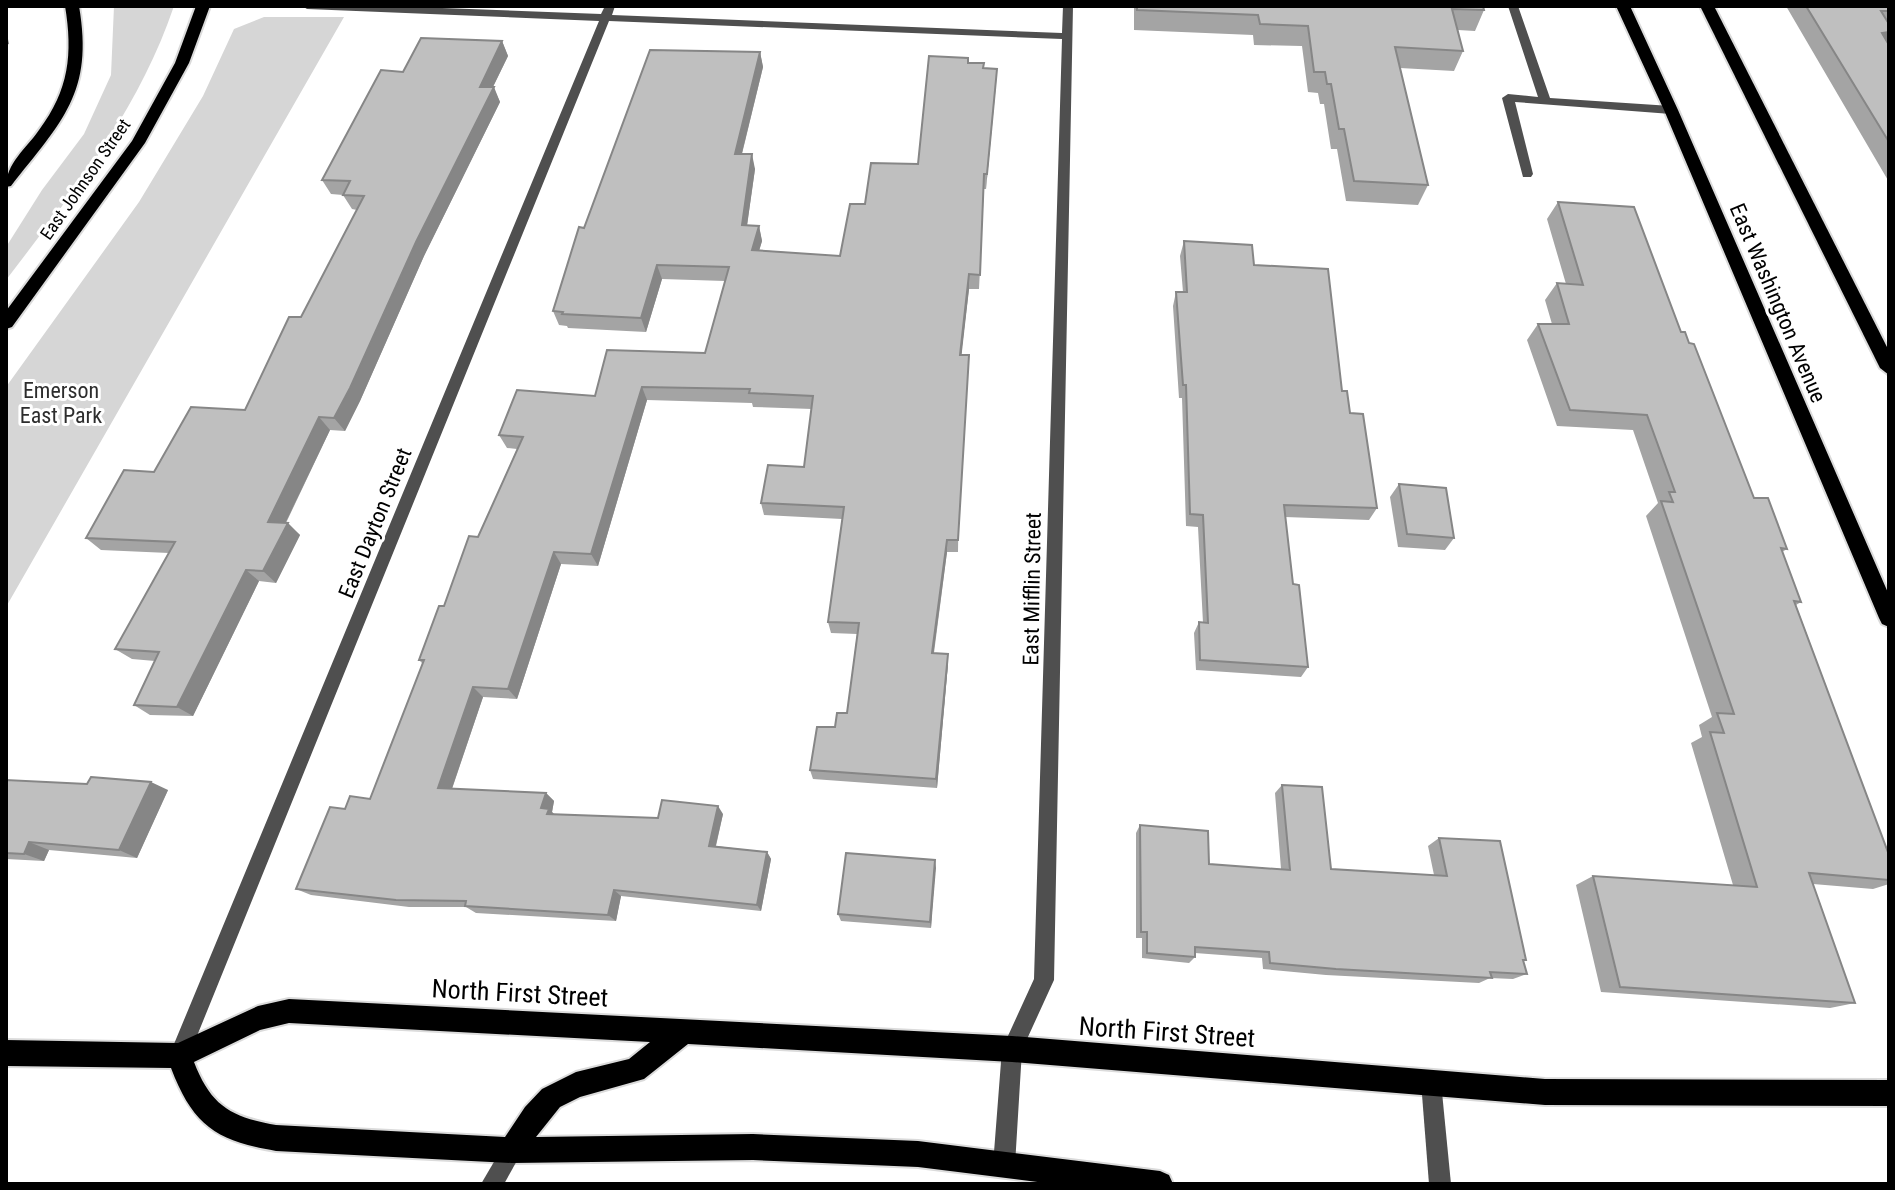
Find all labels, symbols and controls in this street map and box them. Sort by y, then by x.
street label: East Johnson Street [35,115,135,243]
street label: East Washington Avenue [1725,200,1831,406]
park label: Emerson East Park [20,378,102,428]
street label: East Dayton Street [333,444,417,602]
street label: East Mifflin Street [1018,512,1046,666]
street label: North First Street [431,973,609,1013]
street label: North First Street [1078,1011,1256,1053]

